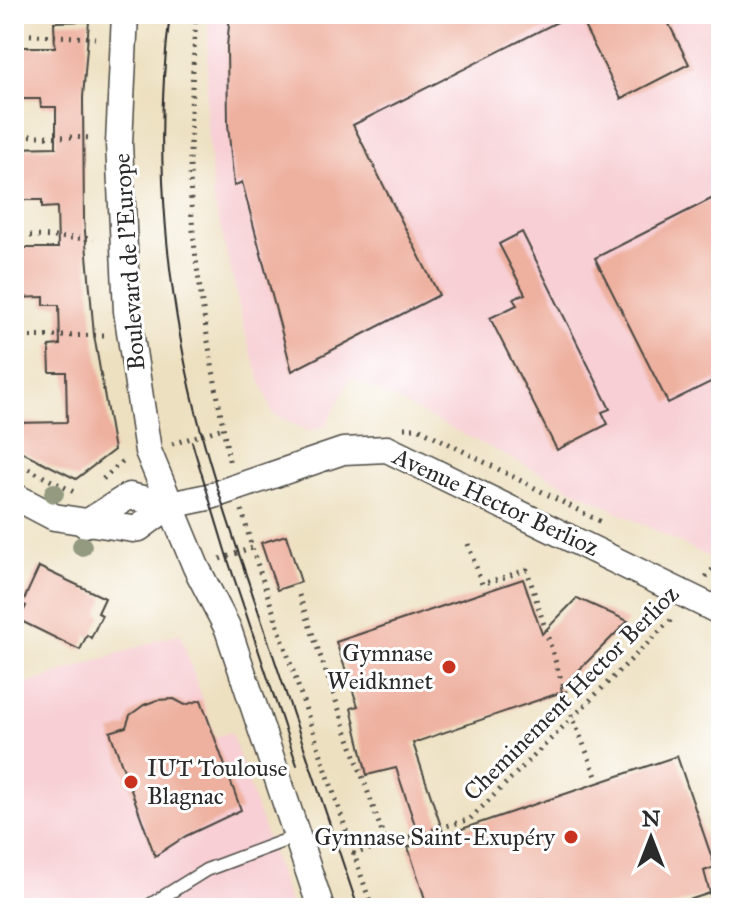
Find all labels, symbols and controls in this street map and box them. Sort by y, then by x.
street label: Boulevard de l'Europe [106,152,152,372]
street label: Avenue Hector Berlioz [387,441,604,563]
street label: Cheminement Hector Berlioz [457,579,685,807]
place label: Gymnase Weidknnet [327,638,433,696]
marker: Gymnase Weidknnet [440,658,458,676]
place label: IUT Toulouse Blagnac [147,753,288,811]
marker: IUT Toulouse Blagnac [122,773,140,791]
north arrow [611,798,691,878]
text: N [642,805,661,832]
place label: Gymnase Saint-Exupéry [314,822,556,852]
marker: Gymnase Saint-Exupéry [562,828,580,846]

